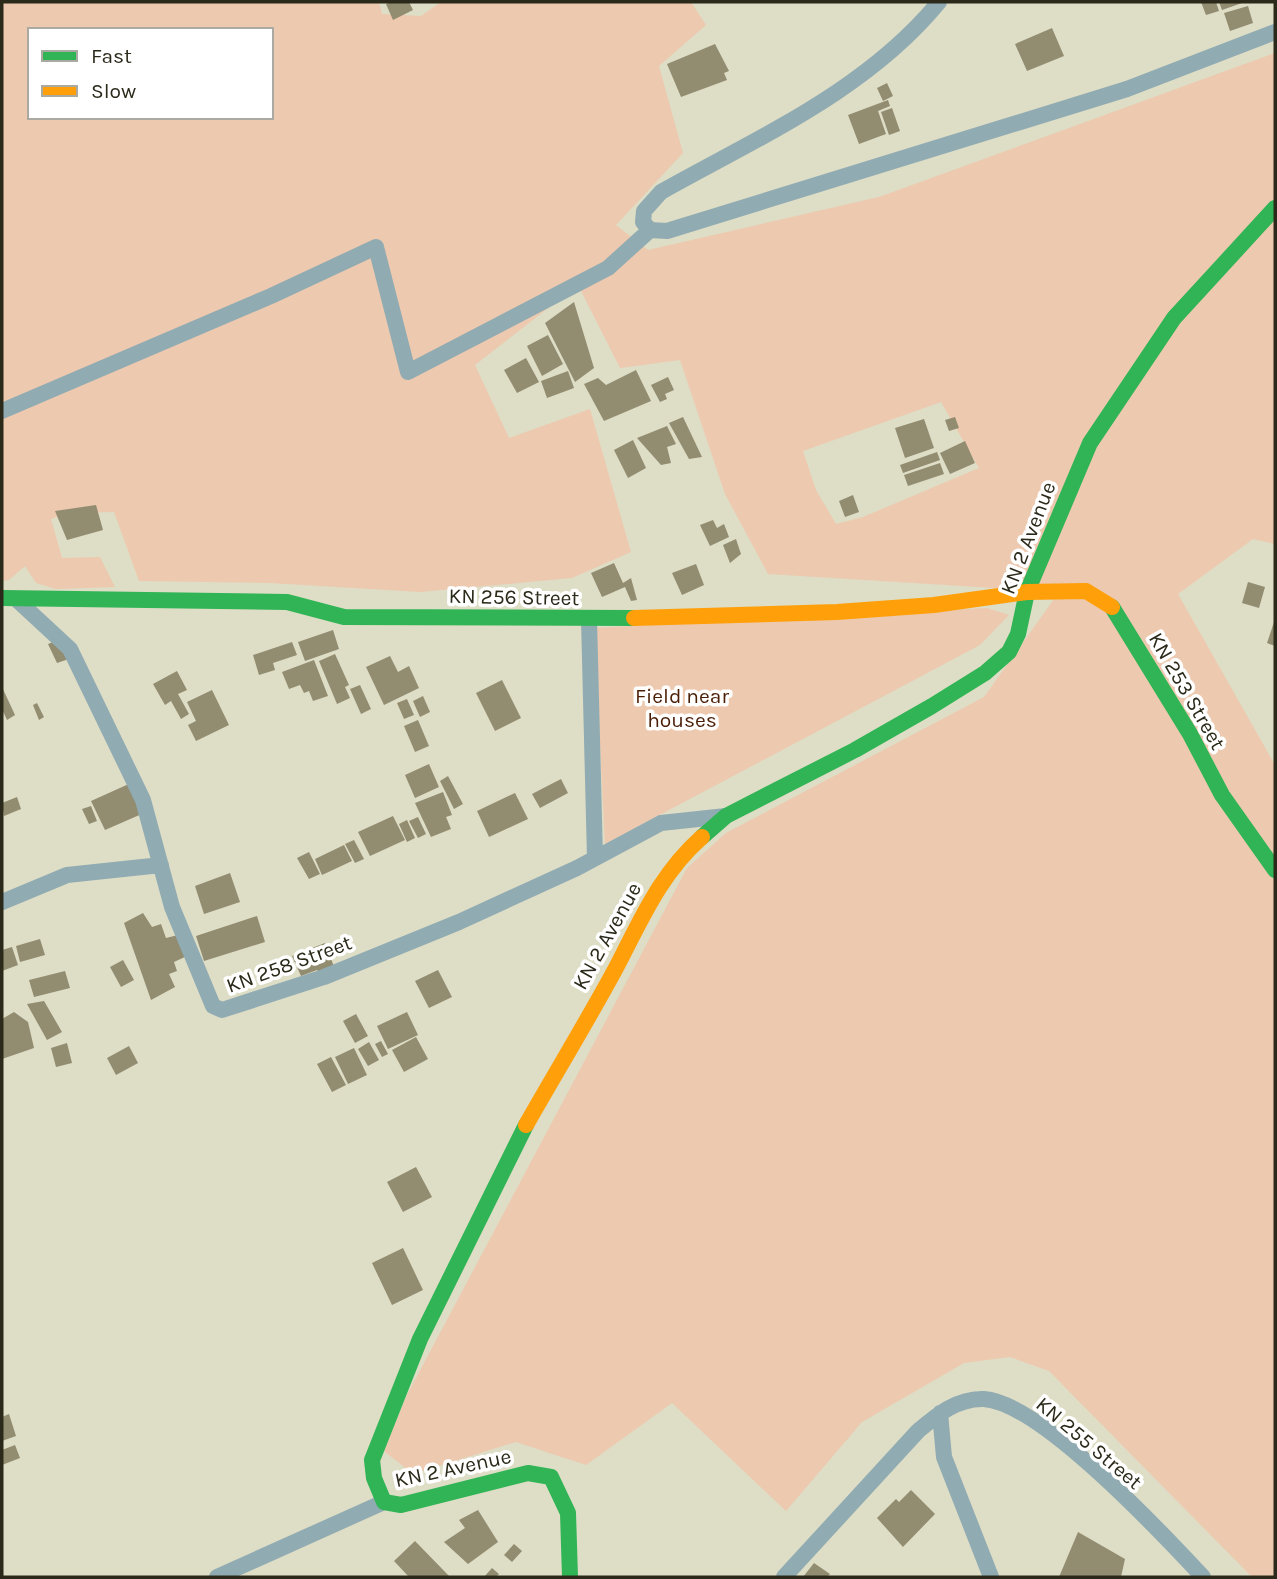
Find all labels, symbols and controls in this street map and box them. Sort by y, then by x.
legend [28,28,273,119]
text: Fast [91,44,132,68]
text: Slow [91,79,136,103]
street label: KN 2 Avenue [996,478,1060,598]
street label: KN 256 Street [448,584,580,610]
street label: KN 253 Street [1144,628,1230,754]
park label: Field near houses [635,684,729,732]
street label: KN 2 Avenue [568,878,646,994]
street label: KN 258 Street [223,930,355,998]
street label: KN 255 Street [1031,1392,1147,1494]
street label: KN 2 Avenue [393,1444,513,1492]

